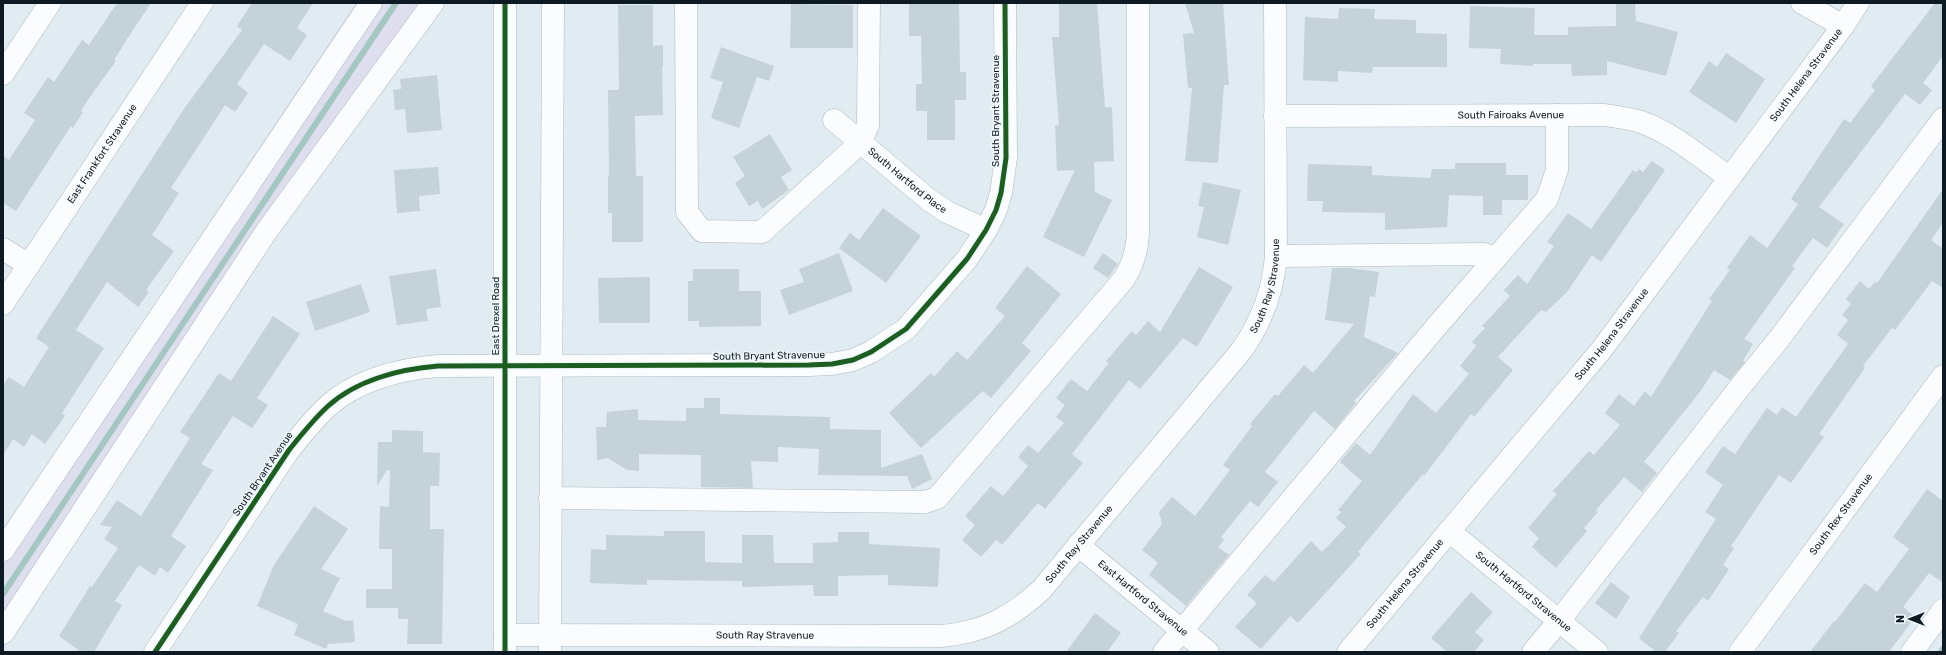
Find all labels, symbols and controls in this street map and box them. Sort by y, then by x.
street label: South Helena Stravenue [1768,26,1845,124]
street label: South Bryant Stravenue [990,55,1002,167]
street label: East Frankfort Stravenue [65,101,140,206]
street label: South Fairoaks Avenue [1458,109,1565,121]
street label: South Hartford Place [865,145,949,216]
street label: South Ray Stravenue [1248,238,1282,336]
street label: East Drexel Road [490,277,502,355]
street label: South Helena Stravenue [1572,286,1651,383]
street label: South Bryant Stravenue [713,349,825,363]
street label: South Bryant Avenue [230,429,296,518]
street label: South Rex Stravenue [1807,471,1876,557]
street label: South Ray Stravenue [1043,503,1116,586]
street label: South Helena Stravenue [1364,536,1446,631]
street label: South Hartford Stravenue [1473,549,1574,635]
street label: East Hartford Stravenue [1095,558,1191,639]
north arrow [1890,599,1930,639]
text: N [1894,615,1907,623]
street label: South Ray Stravenue [716,629,814,642]

